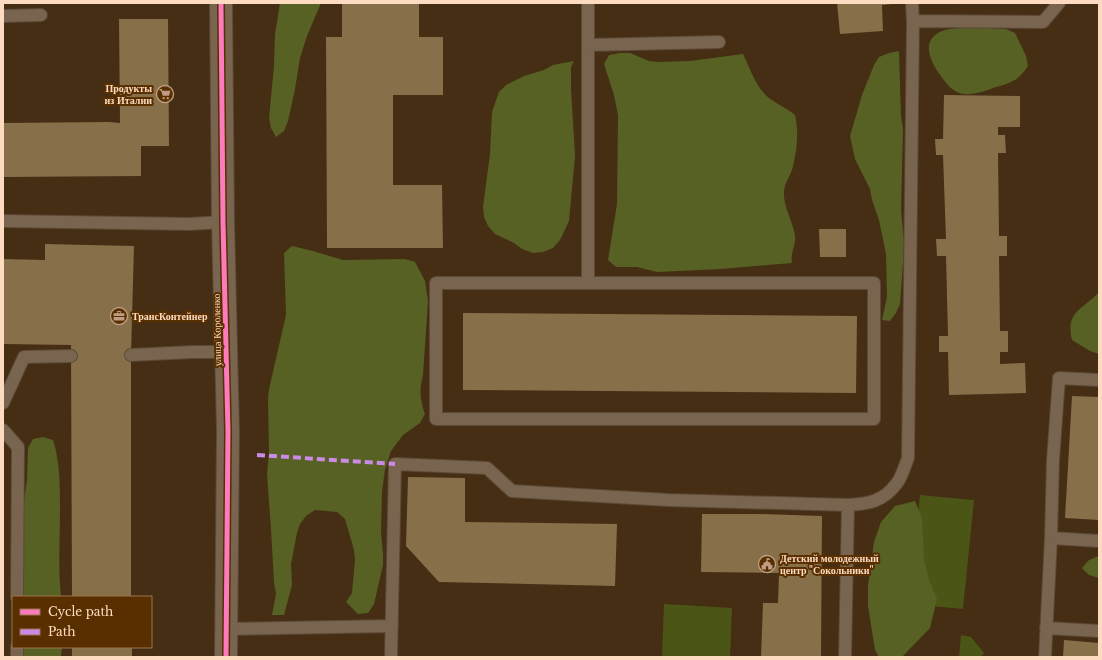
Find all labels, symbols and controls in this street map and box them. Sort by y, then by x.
place label: Продукты из Италии [105,82,152,107]
supermarket icon: Продукты из Италии [155,84,175,104]
street label: улица Короленко [210,294,224,366]
office icon: ТрансКонтейнер [109,306,129,326]
place label: ТрансКонтейнер [132,310,208,323]
place label: Детский молодежный центр "Сокольники" [780,552,879,577]
public building icon: Детский молодежный центр "Сокольники" [757,554,777,574]
legend [12,596,152,648]
text: Cycle path [48,604,113,619]
text: Path [48,624,76,639]

